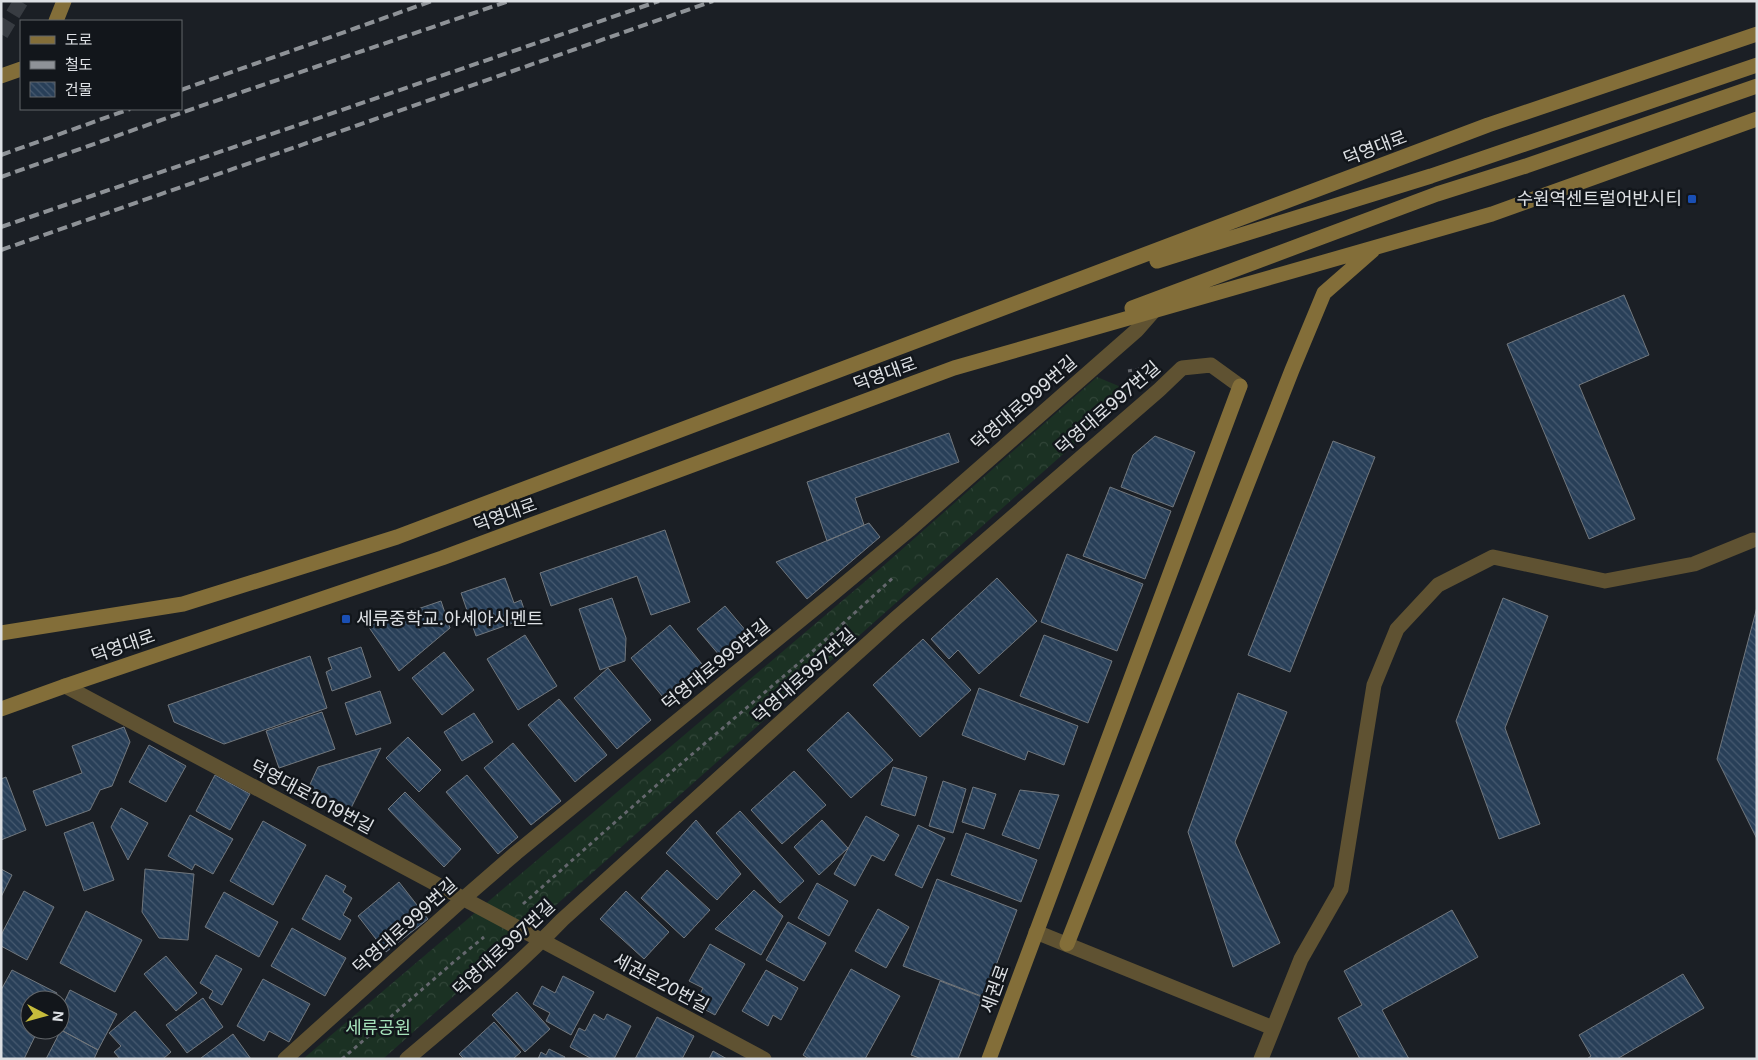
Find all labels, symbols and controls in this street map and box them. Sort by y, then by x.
legend [20,20,182,110]
text: 도로 [65,30,93,49]
text: 철도 [65,55,93,74]
text: 건물 [65,80,93,99]
street label: 덕영대로 [1340,126,1410,169]
place label: 수원역센트럴어반시티 [1516,188,1682,209]
marker: 수원역센트럴어반시티 [1686,193,1698,205]
street label: 덕영대로999번길 [967,351,1081,454]
street label: 덕영대로 [850,352,920,395]
street label: 덕영대로997번길 [1051,357,1164,459]
street label: 덕영대로 [470,493,540,536]
place label: 세류중학교.아세아시멘트 [356,608,543,629]
marker: 세류중학교.아세아시멘트 [340,613,352,625]
street label: 덕영대로999번길 [657,615,774,715]
street label: 덕영대로997번길 [748,624,860,727]
street label: 덕영대로 [88,625,158,666]
street label: 덕영대로1019번길 [247,755,377,838]
street label: 덕영대로999번길 [348,873,461,978]
street label: 덕영대로997번길 [448,895,559,1000]
street label: 세권로20번길 [610,949,713,1017]
street label: 세권로 [976,962,1013,1016]
north arrow [20,990,70,1040]
text: N [49,1010,67,1023]
park label: 세류공원 [345,1017,411,1038]

